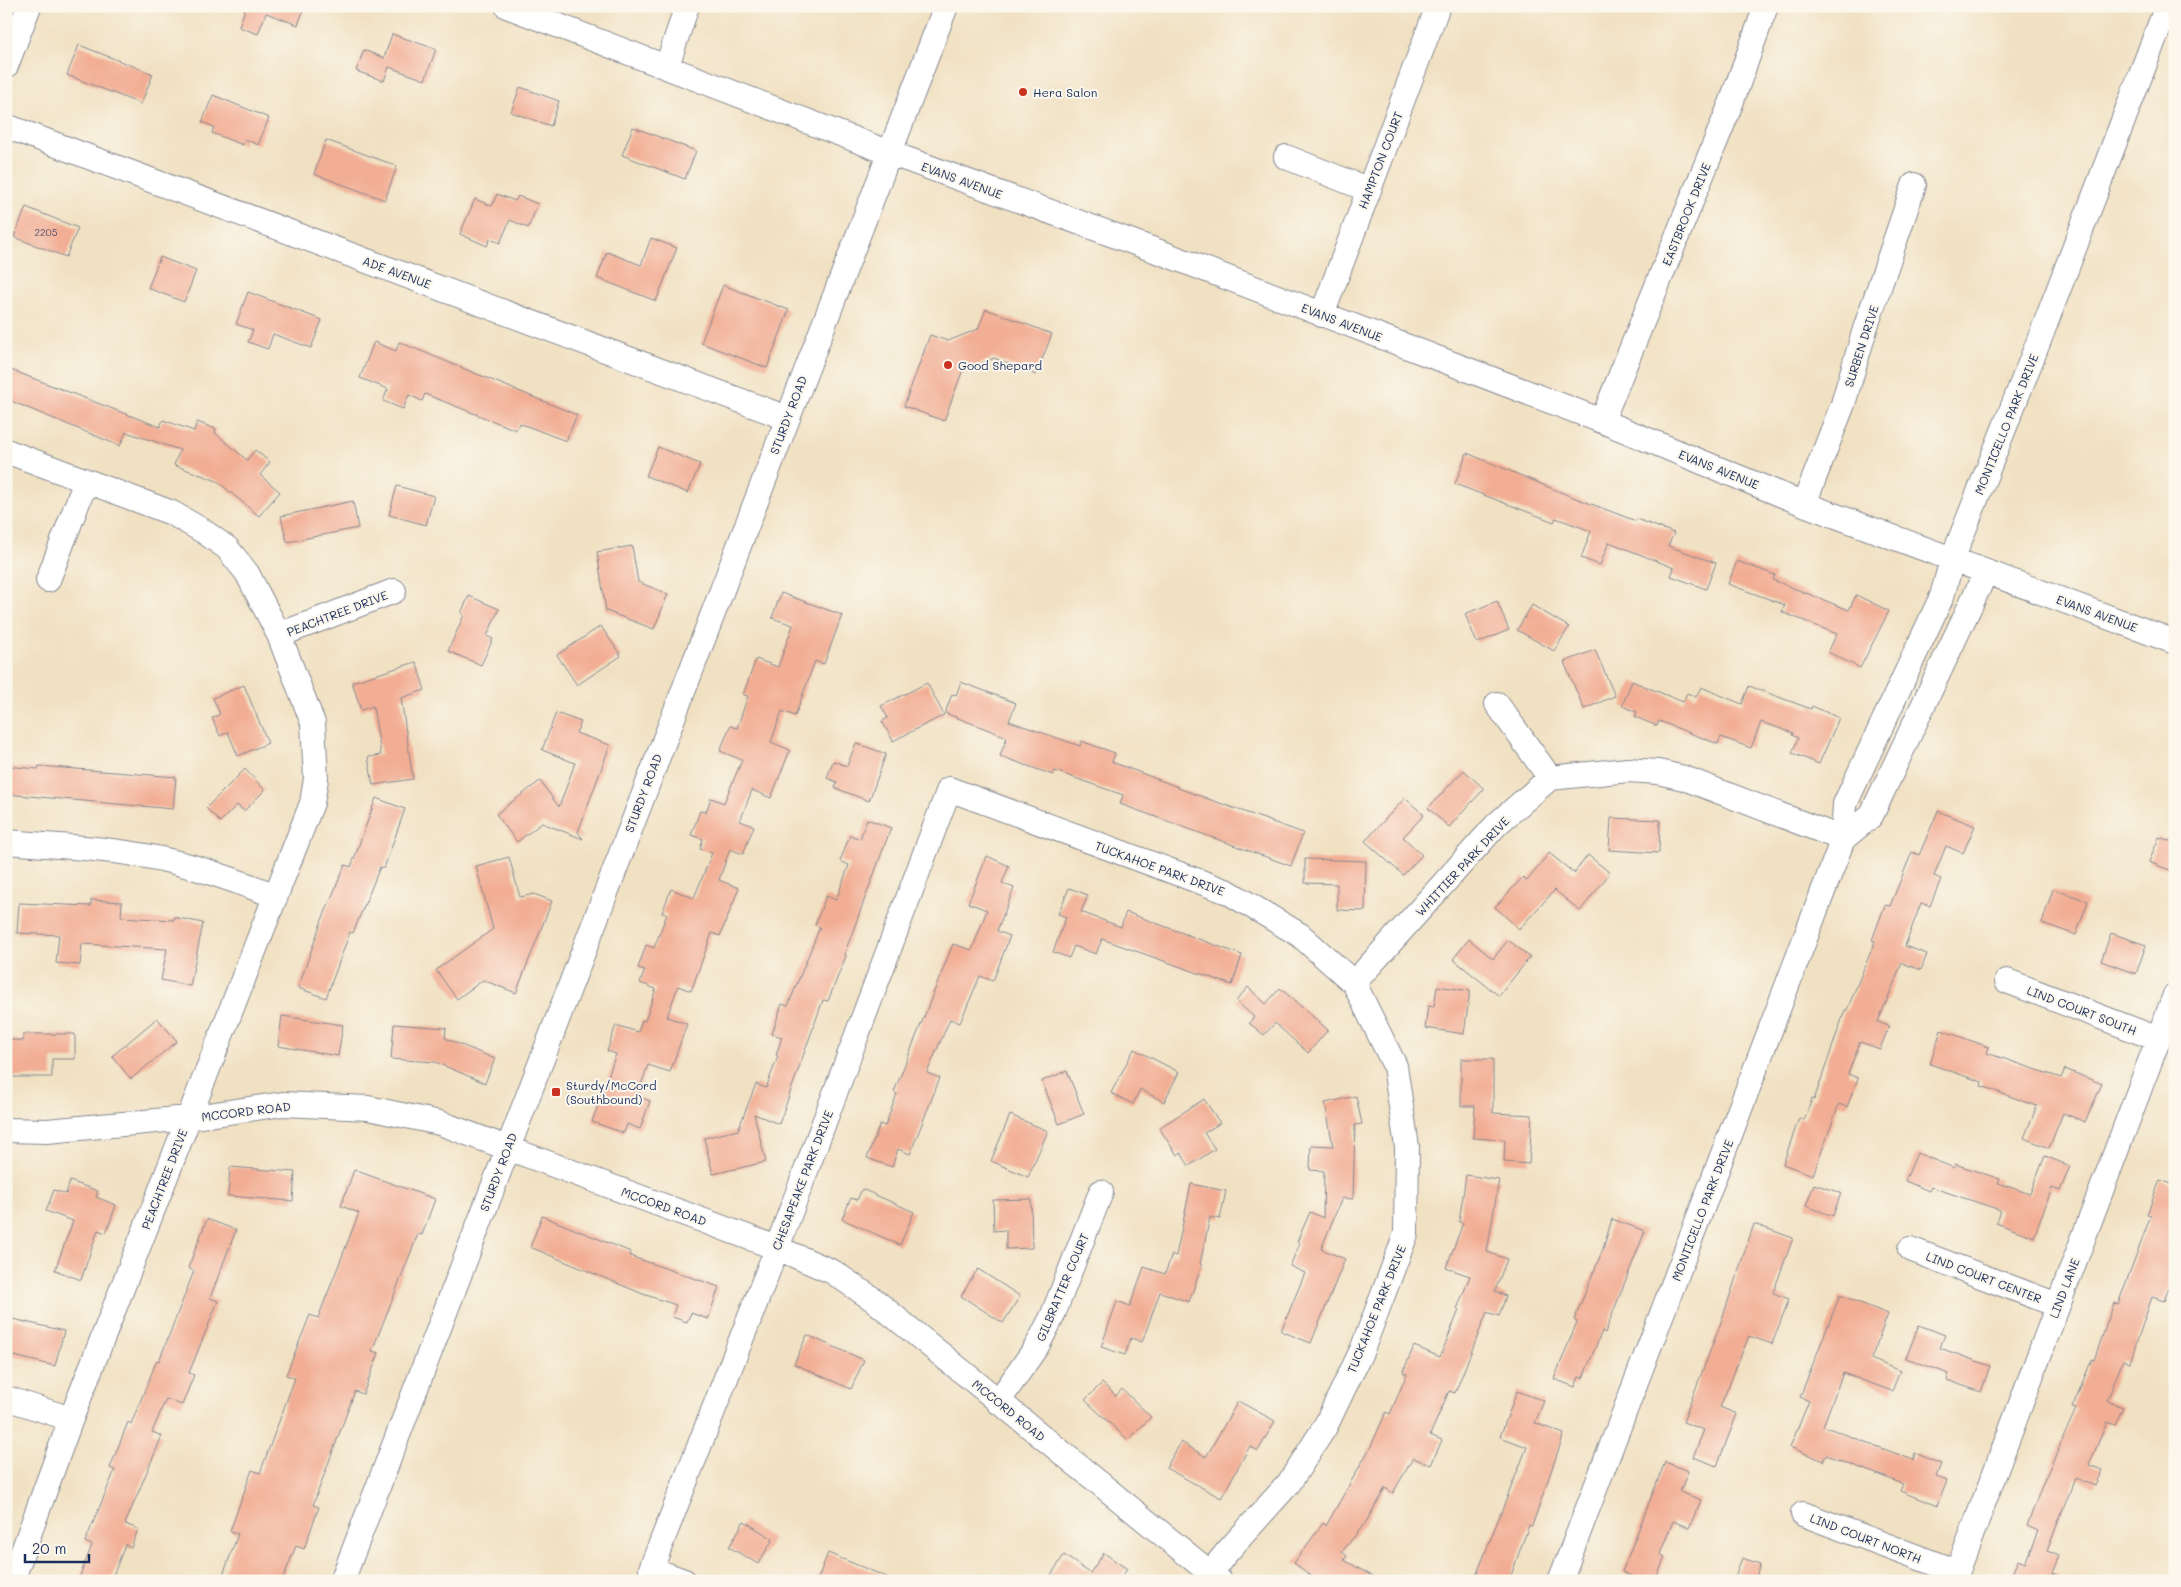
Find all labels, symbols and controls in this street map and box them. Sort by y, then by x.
place label: Hera Salon [1033,84,1097,100]
marker: Hera Salon [1017,86,1029,98]
street label: HAMPTON COURT [1354,109,1406,211]
street label: EVANS AVENUE [919,158,1005,202]
street label: EASTBROOK DRIVE [1658,160,1714,268]
house number: 2205 [34,225,58,239]
street label: ADE AVENUE [360,252,434,292]
street label: EVANS AVENUE [1299,299,1385,345]
street label: SURBEN DRIVE [1840,303,1882,389]
street label: MONTICELLO PARK DRIVE [1970,351,2042,497]
place label: Good Shepard [958,357,1042,373]
marker: Good Shepard [942,359,954,371]
street label: STURDY ROAD [766,373,810,457]
street label: EVANS AVENUE [1676,446,1762,492]
street label: PEACHTREE DRIVE [284,586,390,640]
street label: EVANS AVENUE [2054,591,2140,635]
street label: STURDY ROAD [621,751,665,835]
street label: WHITTIER PARK DRIVE [1412,813,1512,919]
street label: TUCKAHOE PARK DRIVE [1093,837,1227,899]
street label: LIND COURT SOUTH [2025,982,2139,1038]
place label: Sturdy/McCord (Southbound) [566,1077,657,1107]
marker: Sturdy/McCord (Southbound) [550,1086,562,1098]
street label: MCCORD ROAD [200,1098,292,1124]
street label: CHESAPEAKE PARK DRIVE [768,1108,836,1252]
street label: PEACHTREE DRIVE [137,1126,191,1232]
street label: STURDY ROAD [476,1130,520,1214]
street label: MONTICELLO PARK DRIVE [1668,1137,1736,1283]
street label: MCCORD ROAD [619,1183,709,1229]
street label: GILBRATTER COURT [1032,1230,1092,1344]
street label: TUCKAHOE PARK DRIVE [1343,1242,1409,1375]
street label: LIND COURT CENTER [1924,1248,2044,1306]
street label: LIND LANE [2045,1256,2083,1320]
street label: MCCORD ROAD [969,1376,1049,1444]
street label: LIND COURT NORTH [1808,1509,1924,1567]
scale bar [25,1532,89,1564]
text: 20 m [32,1538,66,1558]

